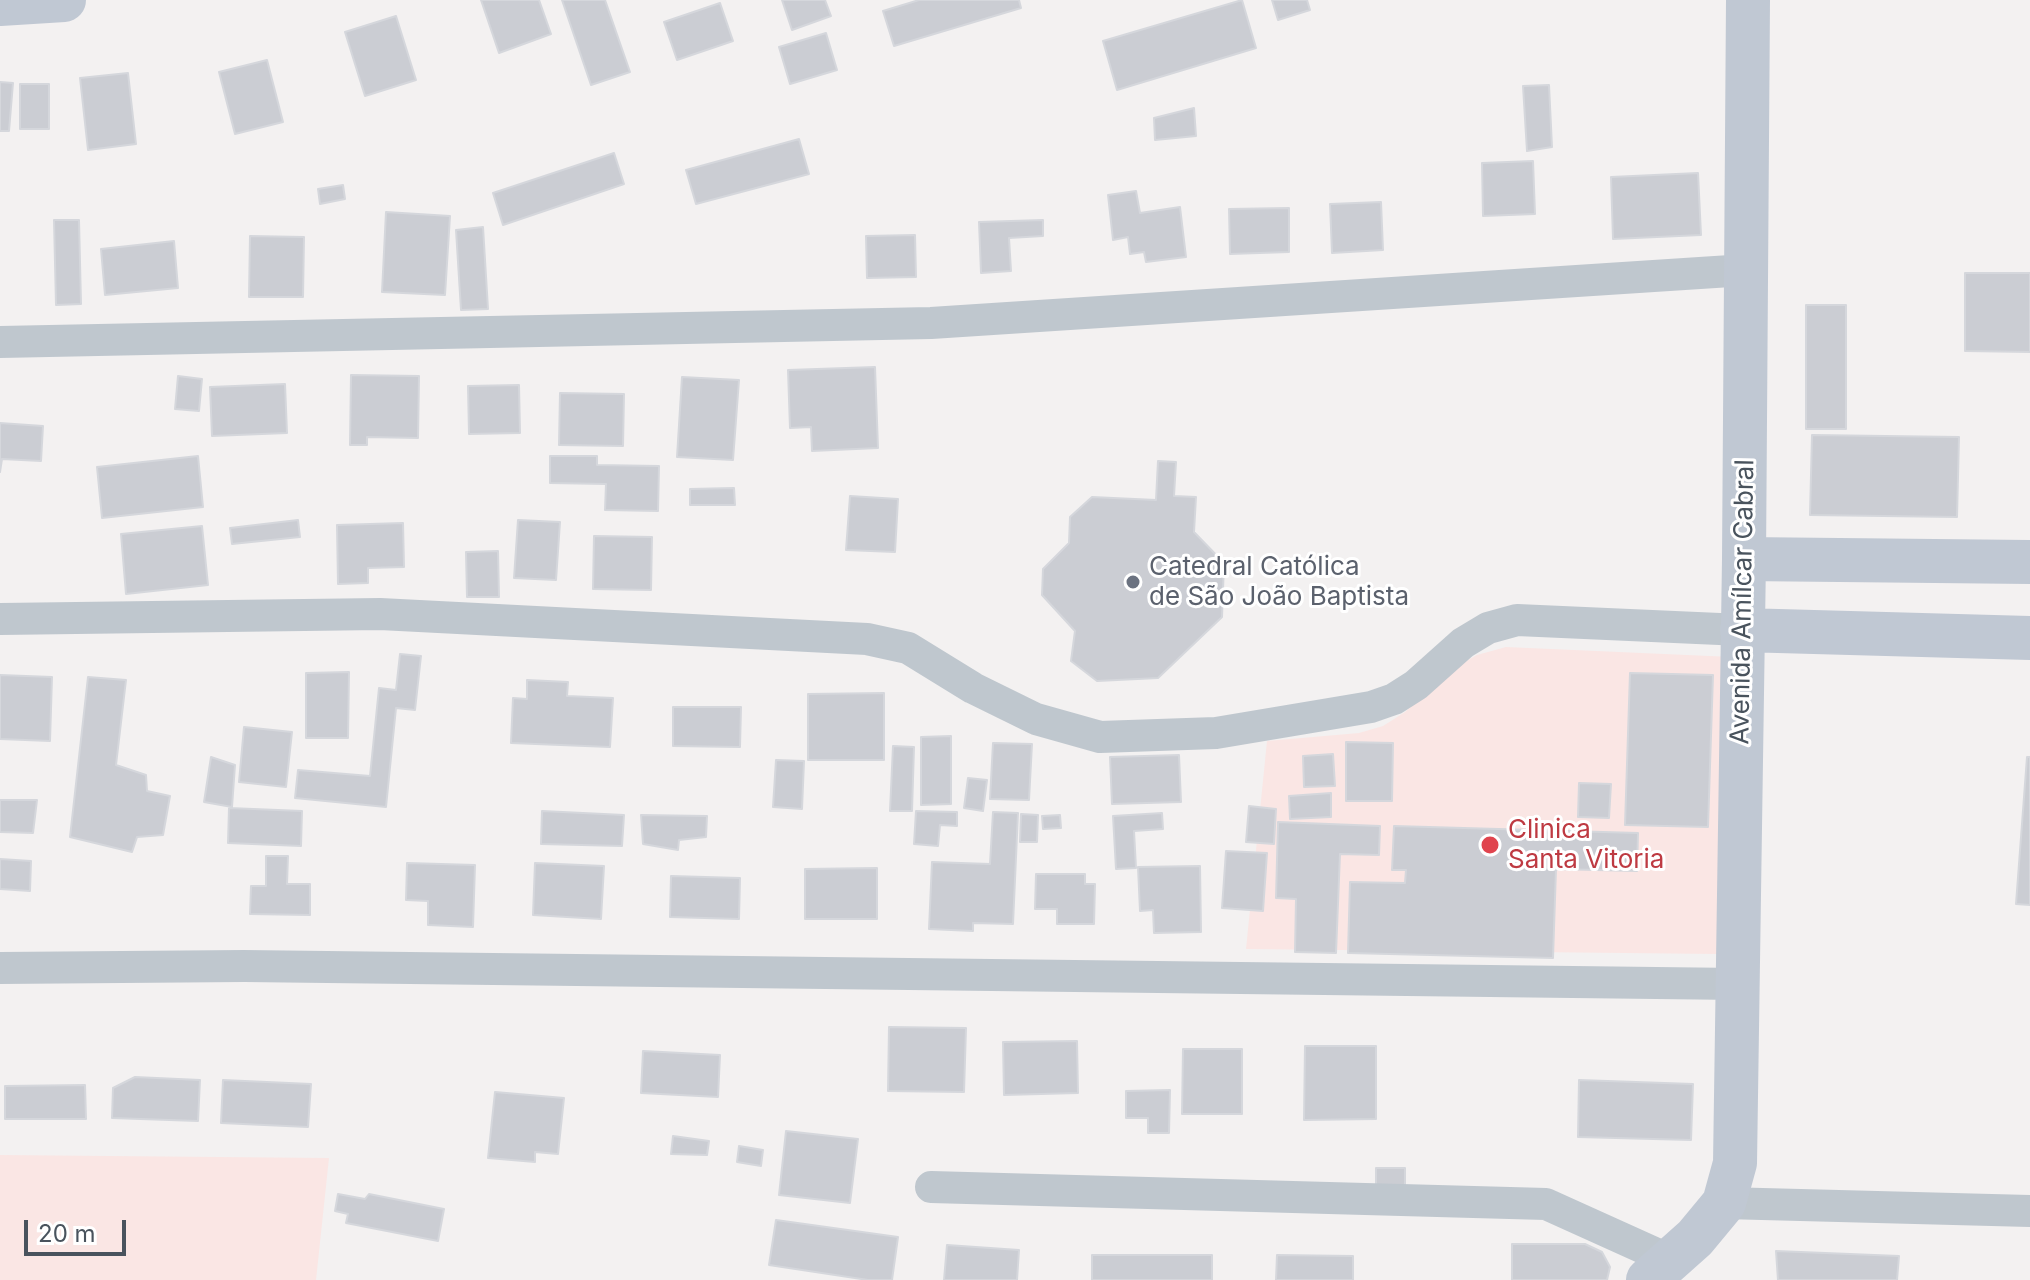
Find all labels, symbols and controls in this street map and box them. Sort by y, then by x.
street label: Avenida Amílcar Cabral [1725,459,1761,745]
place label: Catedral Católica de São João Baptista [1149,551,1409,612]
marker: Catedral Católica de São João Baptista [1124,573,1142,591]
place label: Clinica Santa Vitoria [1508,814,1664,876]
marker: Clinica Santa Vitoria [1479,834,1501,856]
scale bar [28,1204,130,1254]
text: 20 m [38,1219,96,1248]

